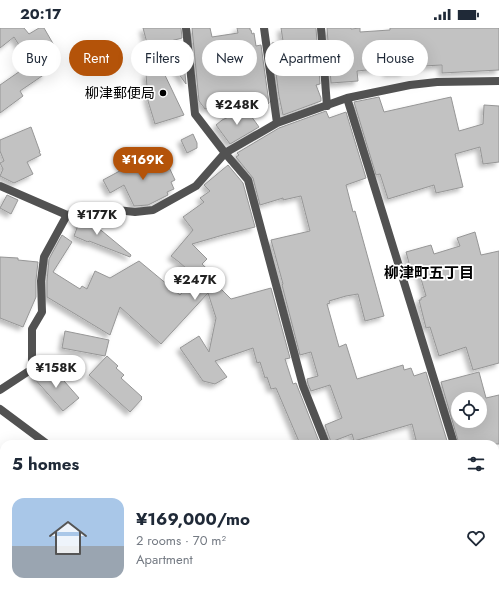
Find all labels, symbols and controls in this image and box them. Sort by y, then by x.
text: 20:17 [20,3,61,25]
chip: Buy [12,40,61,76]
chip: Rent [69,40,123,76]
chip: Filters [131,40,194,76]
chip: New [202,40,257,76]
chip: Apartment [265,40,354,76]
chip: House [362,40,428,76]
place label: 柳津郵便局 [85,83,155,103]
marker: 柳津郵便局 [158,88,168,98]
pin: ¥248K [209,92,265,126]
text: ¥248K [215,95,259,114]
pin: ¥169K [115,147,171,181]
text: ¥169K [122,150,164,169]
pin: ¥177K [69,202,125,236]
text: ¥177K [77,205,117,224]
district label: 柳津町五丁目 [384,262,474,284]
pin: ¥247K [167,267,223,301]
text: ¥247K [173,270,217,289]
pin: ¥158K [28,355,84,389]
text: ¥158K [36,358,76,377]
map controls [451,392,487,428]
button: locate [451,392,487,428]
text: 5 homes [12,452,79,476]
icon: filters [465,453,487,475]
text: ¥169,000/mo [136,507,250,531]
icon: home [44,514,92,562]
icon: heart [465,527,487,549]
text: 2 rooms · 70 m² [136,531,226,550]
text: Apartment [136,550,193,569]

